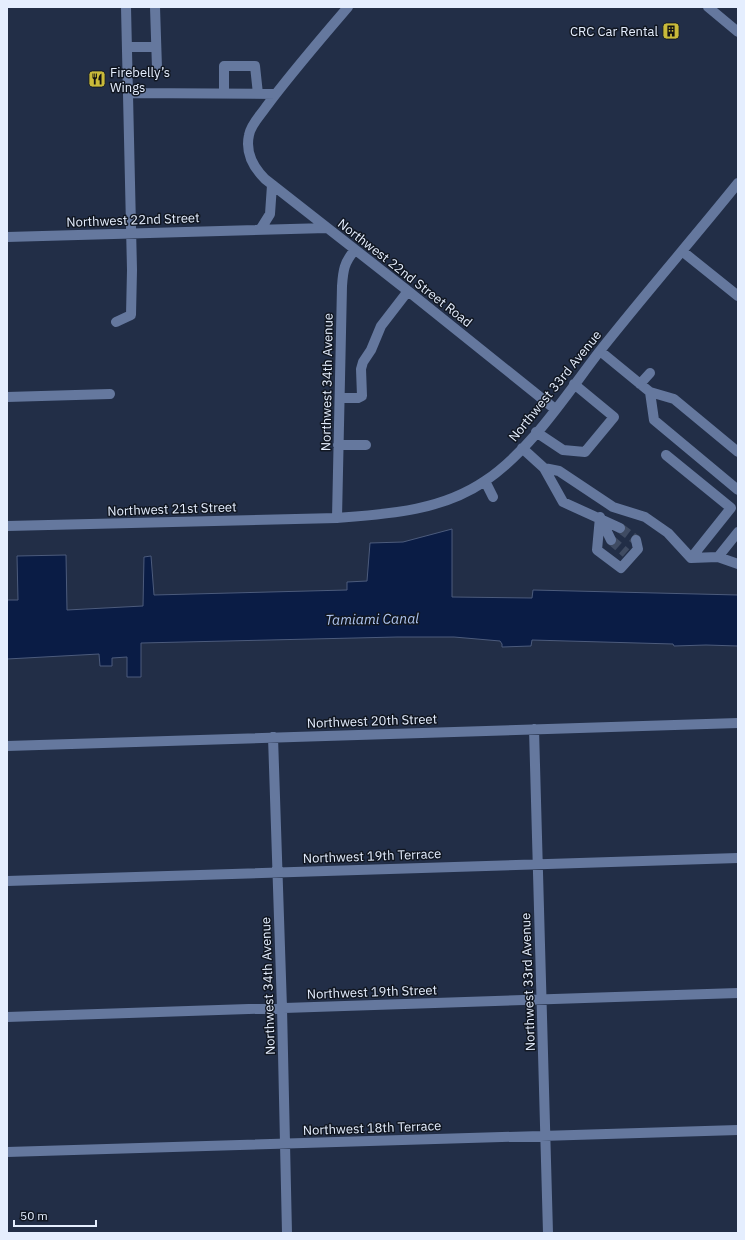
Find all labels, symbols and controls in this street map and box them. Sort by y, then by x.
building icon: CRC Car Rental [661,21,681,41]
place label: CRC Car Rental [570,23,658,40]
place label: Firebelly’s Wings [110,64,170,96]
restaurant icon: Firebelly’s Wings [87,69,107,89]
street label: Northwest 22nd Street [66,209,200,231]
street label: Northwest 22nd Street Road [334,215,476,331]
street label: Northwest 34th Avenue [317,313,337,451]
street label: Northwest 33rd Avenue [505,327,605,445]
street label: Northwest 21st Street [107,498,237,520]
water label: Tamiami Canal [325,609,419,629]
street label: Northwest 20th Street [307,710,437,732]
street label: Northwest 19th Terrace [303,845,441,867]
street label: Northwest 33rd Avenue [517,913,539,1051]
street label: Northwest 34th Avenue [257,917,279,1055]
street label: Northwest 19th Street [307,981,437,1003]
street label: Northwest 18th Terrace [303,1117,441,1139]
scale bar [14,1202,96,1228]
text: 50 m [20,1208,48,1223]

